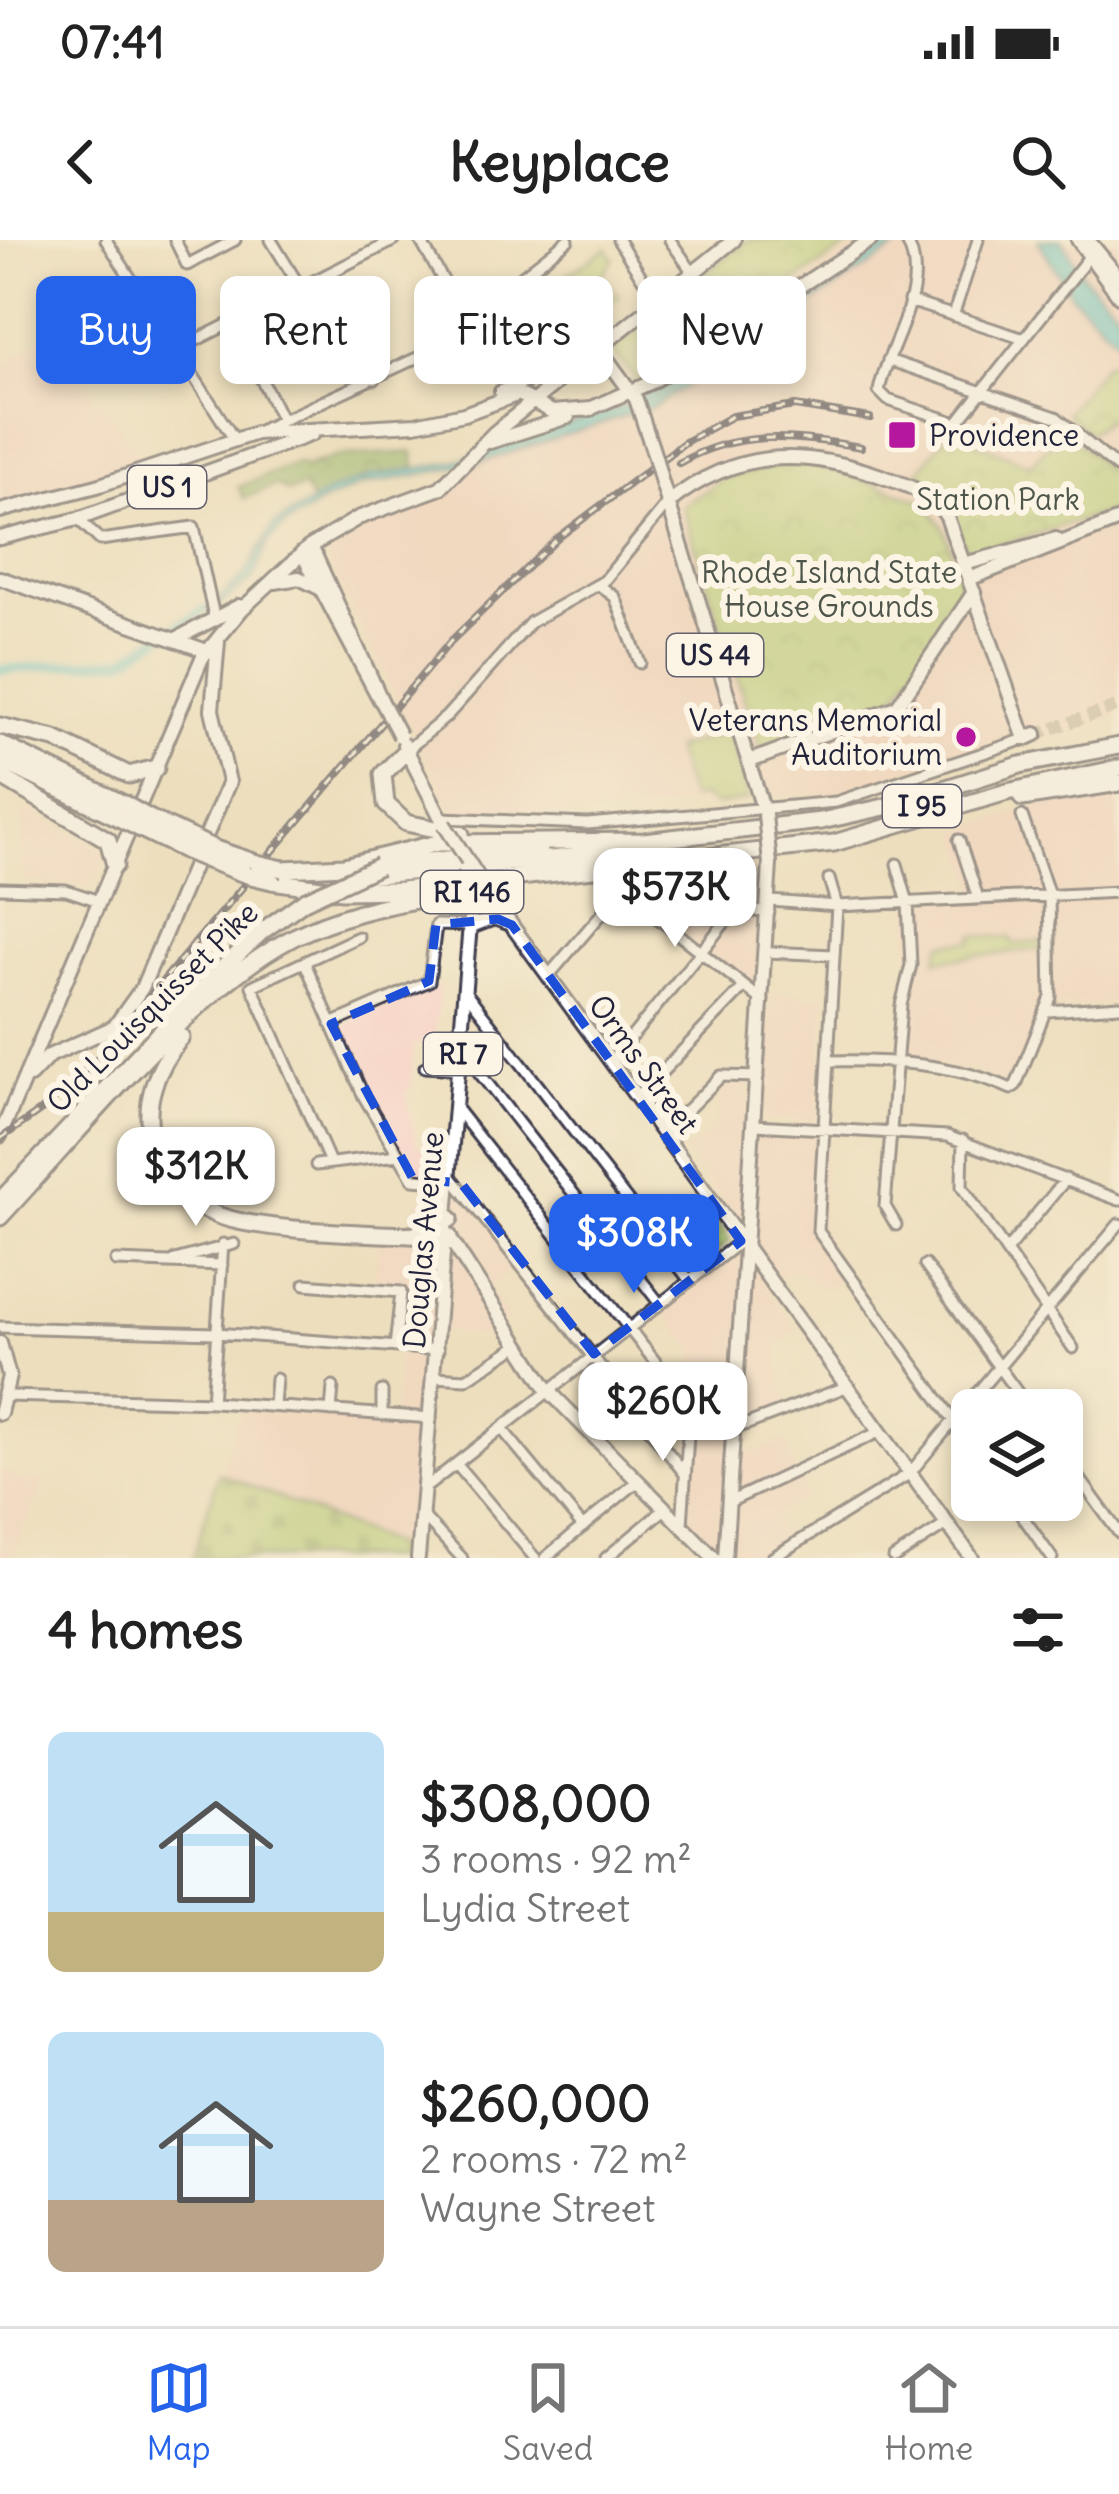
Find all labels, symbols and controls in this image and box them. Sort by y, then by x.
text: 07:41 [60,14,165,70]
text: Keyplace [449,128,670,196]
icon: back [48,129,114,195]
icon: search [1005,129,1071,195]
chip: Buy [36,276,196,384]
chip: Rent [220,276,390,384]
chip: Filters [414,276,613,384]
chip: New [637,276,806,384]
place label: Providence [929,416,1079,454]
marker: Providence [886,419,918,451]
road number: US 1 [128,466,206,508]
park label: Station Park [916,480,1080,518]
park label: Rhode Island State House Grounds [701,553,957,625]
road number: US 44 [667,634,763,676]
place label: Veterans Memorial Auditorium [689,701,942,773]
marker: Veterans Memorial Auditorium [953,724,979,750]
road number: I 95 [883,785,961,827]
pin: $573K [591,848,759,950]
text: $573K [620,862,730,911]
road number: RI 146 [421,871,523,913]
street label: Old Louisquisset Pike [39,894,265,1120]
street label: Orms Street [581,987,707,1141]
road number: RI 7 [424,1033,502,1075]
pin: $312K [112,1127,280,1229]
street label: Douglas Avenue [395,1130,451,1350]
text: $312K [144,1141,248,1190]
pin: $308K [550,1194,718,1296]
text: $308K [576,1208,692,1257]
pin: $260K [579,1362,747,1464]
text: $260K [605,1376,721,1425]
map controls [951,1389,1083,1521]
button: layers [951,1389,1083,1521]
icon: filters [1005,1597,1071,1663]
text: 4 homes [48,1598,243,1662]
text: $308,000 [420,1771,652,1835]
icon: home [144,1780,288,1924]
text: 3 rooms · 92 m² [420,1835,692,1884]
text: Lydia Street [420,1884,630,1933]
text: $260,000 [420,2071,651,2135]
icon: home [144,2080,288,2224]
text: 2 rooms · 72 m² [420,2135,688,2184]
text: Wayne Street [420,2184,655,2233]
tab: Map [146,2355,212,2469]
tab: Saved [503,2355,593,2469]
tab: Home [884,2355,973,2469]

